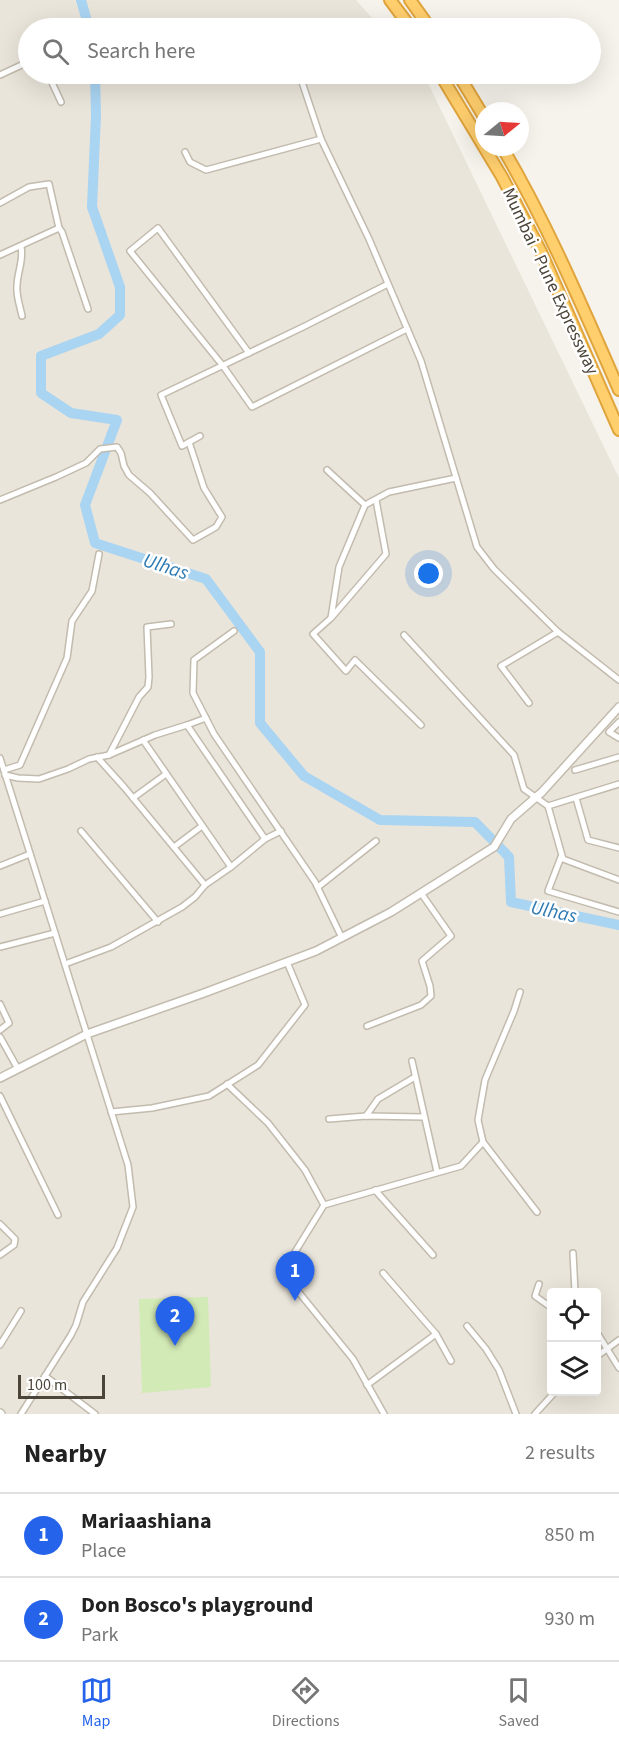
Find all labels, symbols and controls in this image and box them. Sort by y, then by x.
search box [18,18,601,84]
icon: search [39,35,72,68]
text: Search here [87,35,195,67]
north arrow [475,102,529,156]
street label: Mumbai - Pune Expressway [496,184,605,379]
water label: Ulhas [139,546,192,587]
your location [414,559,443,588]
water label: Ulhas [528,893,579,931]
pin: 1 [276,1252,314,1301]
map controls [547,1288,601,1396]
button: locate [547,1288,601,1342]
pin: 2 [156,1296,195,1346]
button: layers [547,1342,601,1396]
scale bar [18,1372,105,1400]
text: 100 m [27,1374,67,1396]
text: Nearby [24,1435,107,1472]
text: 2 results [525,1439,595,1467]
text: Mariaashiana [81,1505,212,1537]
text: 1 [38,1521,49,1549]
text: 850 m [545,1521,595,1549]
text: Place [81,1537,126,1565]
text: Don Bosco's playground [81,1589,313,1621]
text: 2 [38,1605,49,1633]
text: 930 m [545,1605,595,1633]
text: Park [81,1621,118,1649]
tab: Map [80,1674,113,1732]
tab: Directions [272,1674,339,1732]
tab: Saved [499,1674,539,1732]

